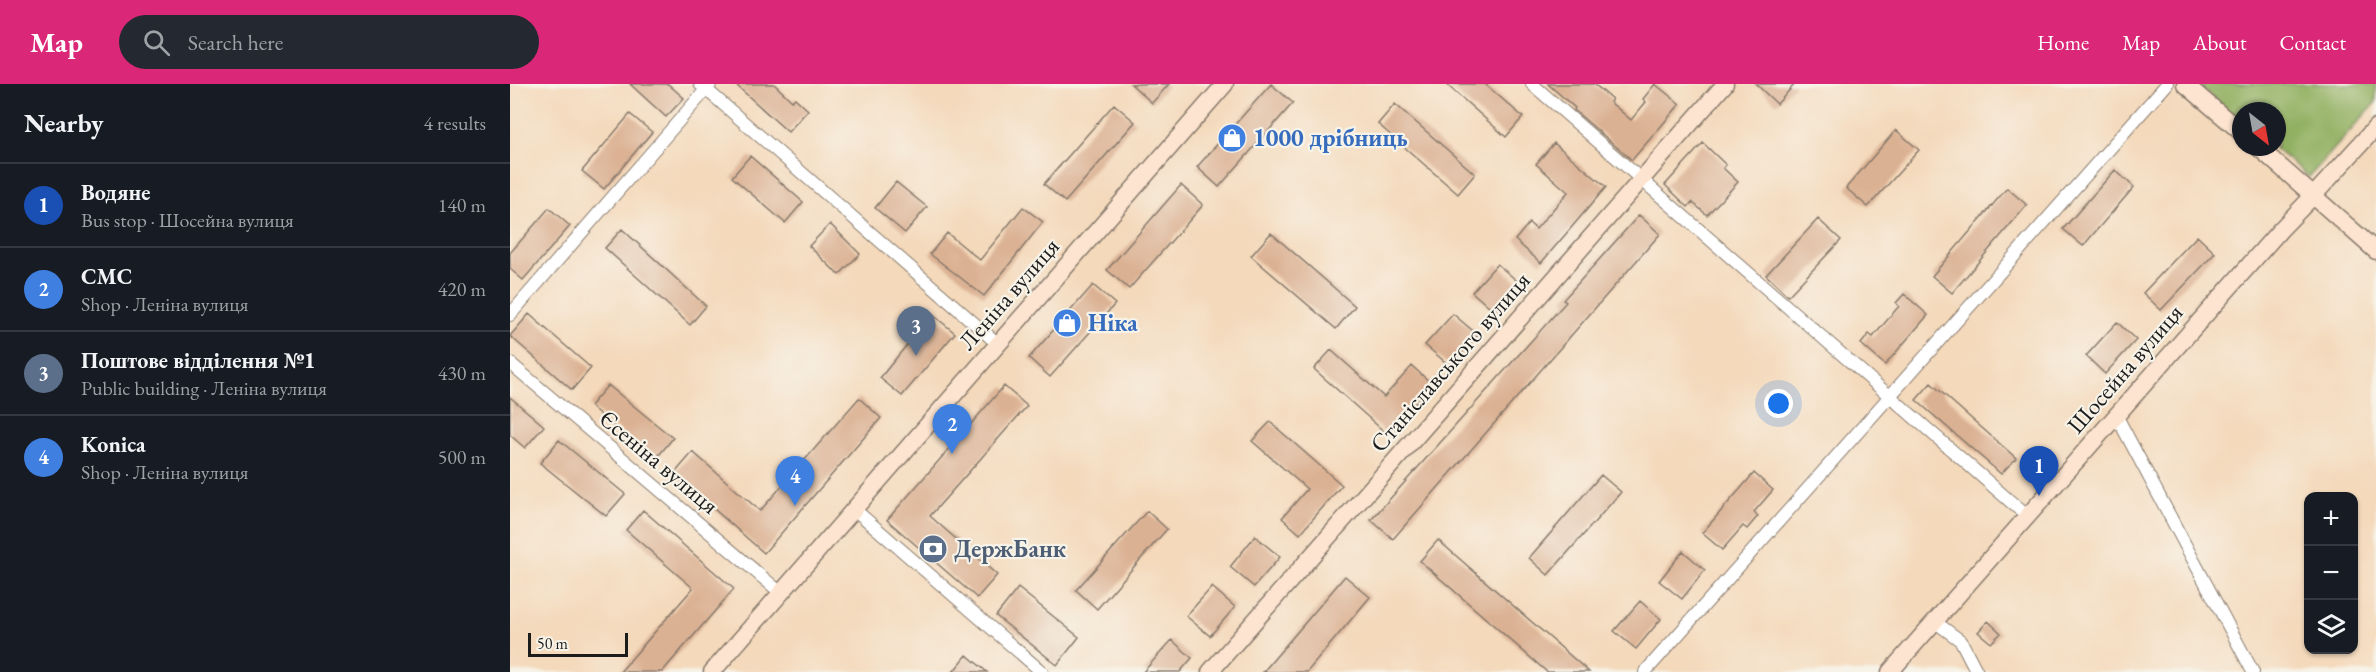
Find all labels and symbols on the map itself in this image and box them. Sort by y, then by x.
north arrow [2232,102,2286,156]
shop icon: 1000 дрібниць [1216,122,1248,154]
place label: 1000 дрібниць [1253,122,1408,153]
street label: Леніна вулиця [951,231,1066,356]
street label: Станіславського вулиця [1363,265,1537,458]
street label: Шосейна вулиця [2060,297,2190,440]
pin: 3 [896,306,936,356]
shop icon: Ніка [1051,307,1083,339]
place label: Ніка [1088,307,1138,338]
your location [1764,389,1793,418]
street label: Єсеніна вулиця [593,403,726,521]
pin: 2 [932,404,972,454]
pin: 1 [2020,446,2059,496]
pin: 4 [776,456,814,506]
bank icon: ДержБанк [917,533,949,565]
place label: ДержБанк [954,533,1067,564]
scale bar [528,630,628,658]

